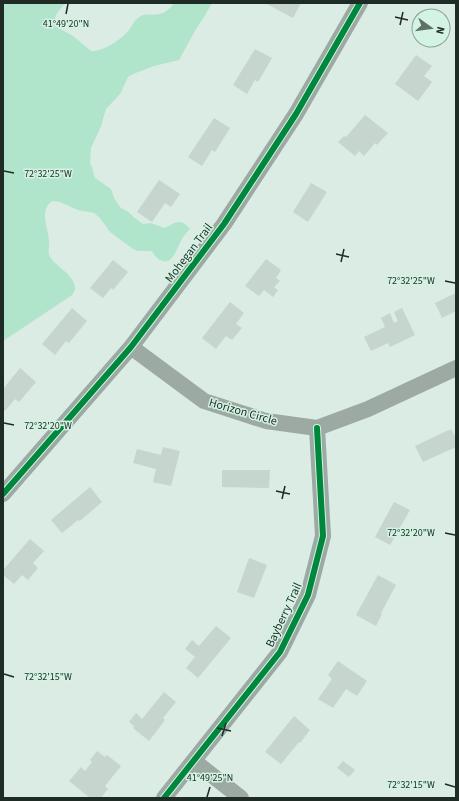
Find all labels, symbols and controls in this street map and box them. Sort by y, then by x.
north arrow [411,8,451,48]
text: 41°49'20"N [43,17,89,31]
text: N [432,25,448,36]
text: 72°32'25"W [24,167,72,181]
street label: Mohegan Trail [161,220,217,286]
text: 72°32'25"W [387,274,435,288]
street label: Horizon Circle [207,394,279,430]
text: 72°32'20"W [24,419,72,433]
text: 72°32'20"W [387,526,435,540]
street label: Bayberry Trail [262,580,306,650]
text: 72°32'15"W [24,670,72,684]
text: 41°49'25"N [187,771,233,785]
text: 72°32'15"W [387,778,435,792]

